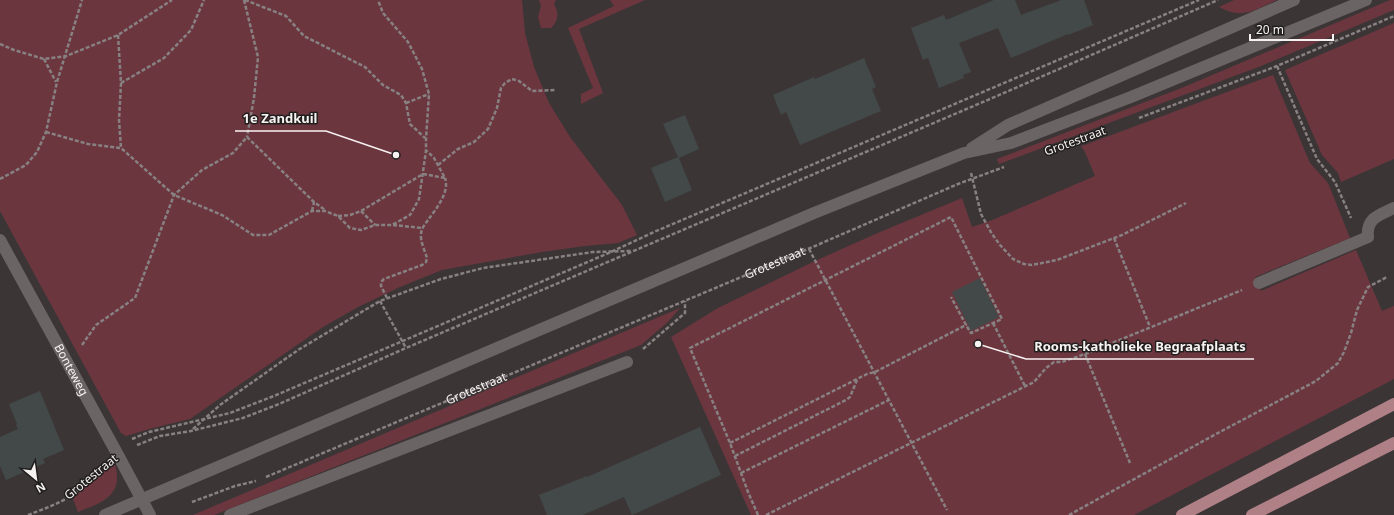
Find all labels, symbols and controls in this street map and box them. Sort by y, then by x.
scale bar [1250,16,1333,42]
text: 20 m [1256,21,1284,38]
callout: 1e Zandkuil [235,106,326,131]
text: 1e Zandkuil [243,109,317,127]
street label: Grotestraat [1042,121,1109,160]
street label: Grotestraat [742,242,808,283]
callout: Rooms-katholieke Begraafplaats [1026,334,1254,359]
text: Rooms-katholieke Begraafplaats [1034,337,1246,355]
street label: Bonteweg [50,340,93,399]
street label: Grotestraat [443,368,510,408]
street label: Grotestraat [60,449,122,503]
north arrow [16,459,56,499]
text: N [34,479,49,497]

